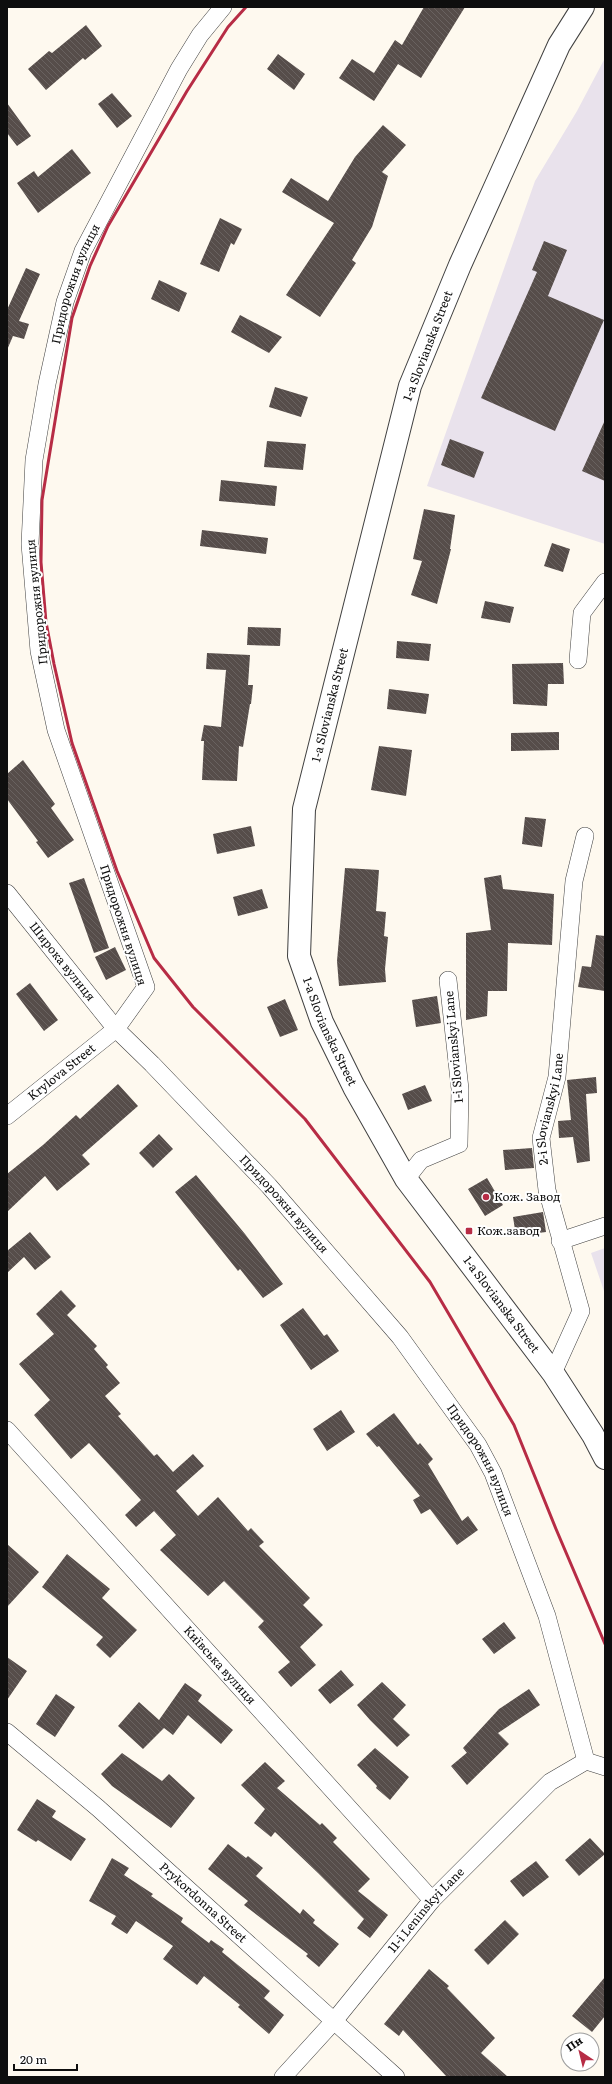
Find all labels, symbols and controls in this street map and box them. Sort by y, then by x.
street label: Придорожня вулиця [46,220,104,346]
street label: 1-a Slovianska Street [398,288,457,404]
street label: Придорожня вулиця [20,538,52,666]
street label: 1-a Slovianska Street [306,646,352,764]
street label: Придорожня вулиця [96,862,152,987]
street label: Широка вулиця [26,918,100,1004]
street label: 1-a Slovianska Street [299,975,362,1089]
street label: 1-i Slovianskyi Lane [439,990,467,1104]
street label: Krylova Street [23,1039,99,1104]
street label: 2-i Slovianskyi Lane [531,1052,567,1166]
street label: Придорожня вулиця [236,1150,333,1257]
place label: Кож. Завод [494,1187,560,1205]
marker: Кож. Завод [481,1192,491,1202]
place label: Кож.завод [477,1221,540,1239]
marker: Кож.завод [464,1226,474,1236]
street label: 1-a Slovianska Street [459,1252,545,1356]
street label: Придорожня вулиця [443,1400,519,1519]
street label: Київська вулиця [180,1621,261,1708]
street label: Prykordonna Street [156,1858,252,1946]
street label: 11-i Leninskyi Lane [383,1863,468,1956]
text: Пн [562,2031,585,2054]
north arrow [560,2032,600,2072]
scale bar [14,2046,77,2072]
text: 20 m [20,2050,47,2068]

